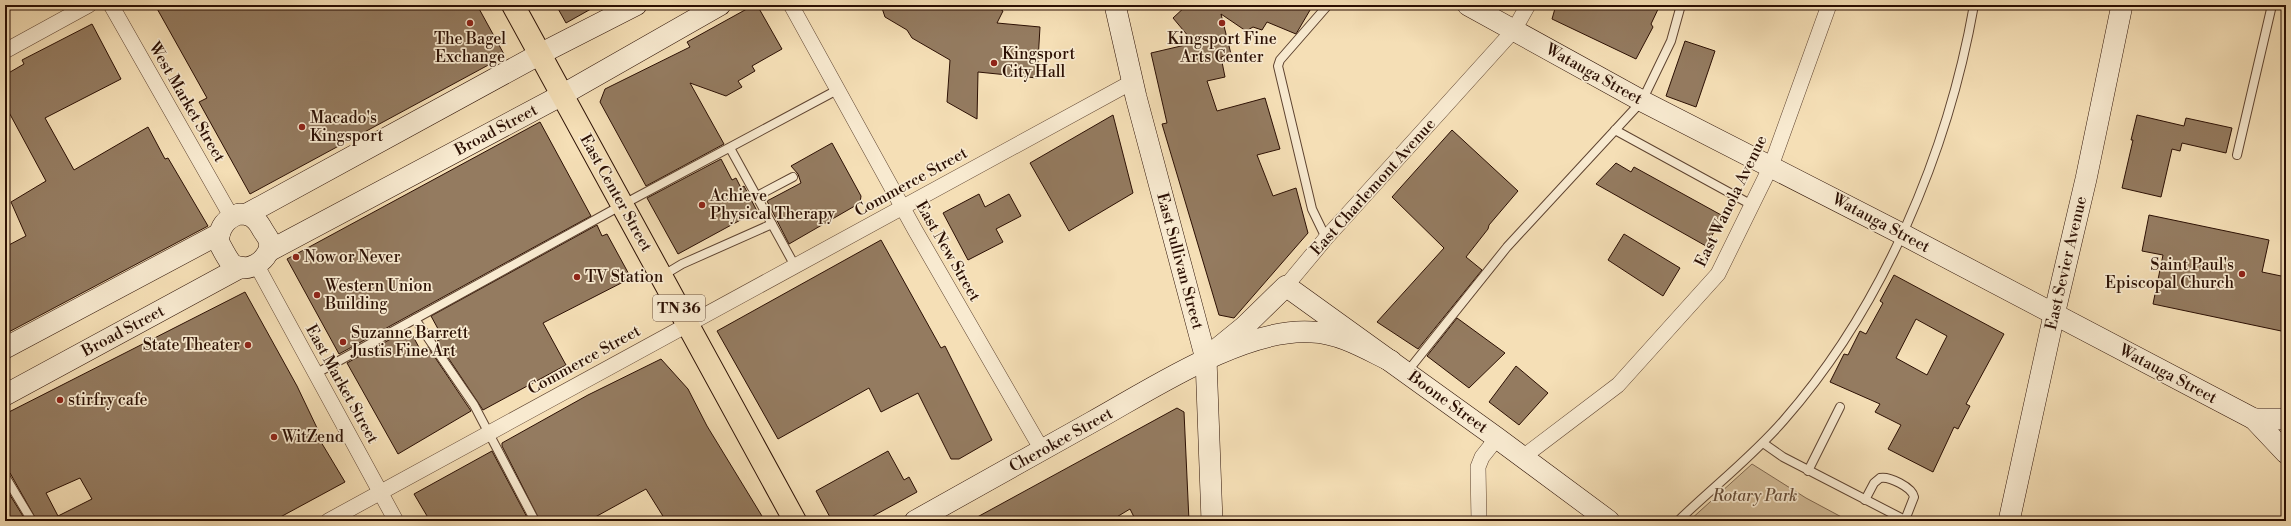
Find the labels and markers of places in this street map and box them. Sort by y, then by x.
marker: The Bagel Exchange [465,18,475,28]
marker: Kingsport Fine Arts Center [1217,18,1227,28]
place label: The Bagel Exchange [434,29,506,67]
place label: Kingsport Fine Arts Center [1167,29,1277,67]
place label: Kingsport City Hall [1002,44,1075,82]
marker: Kingsport City Hall [989,58,999,68]
place label: Macado's Kingsport [310,108,383,146]
marker: Macado's Kingsport [297,122,307,132]
place label: Achieve Physical Therapy [709,186,835,224]
marker: Achieve Physical Therapy [697,200,707,210]
place label: Now or Never [304,247,400,267]
marker: Now or Never [291,252,301,262]
place label: Saint Paul's Episcopal Church [2105,255,2234,293]
place label: TV Station [585,267,664,287]
marker: Saint Paul's Episcopal Church [2237,269,2247,279]
marker: TV Station [572,272,582,282]
place label: Western Union Building [324,276,433,314]
marker: Western Union Building [312,290,322,300]
place label: Suzanne Barrett Justis Fine Art [350,323,469,361]
place label: State Theater [143,335,240,355]
marker: Suzanne Barrett Justis Fine Art [338,337,348,347]
marker: State Theater [243,340,253,350]
place label: stirfry cafe [68,390,147,410]
marker: stirfry cafe [55,395,65,405]
place label: WitZend [281,427,344,447]
marker: WitZend [269,432,279,442]

